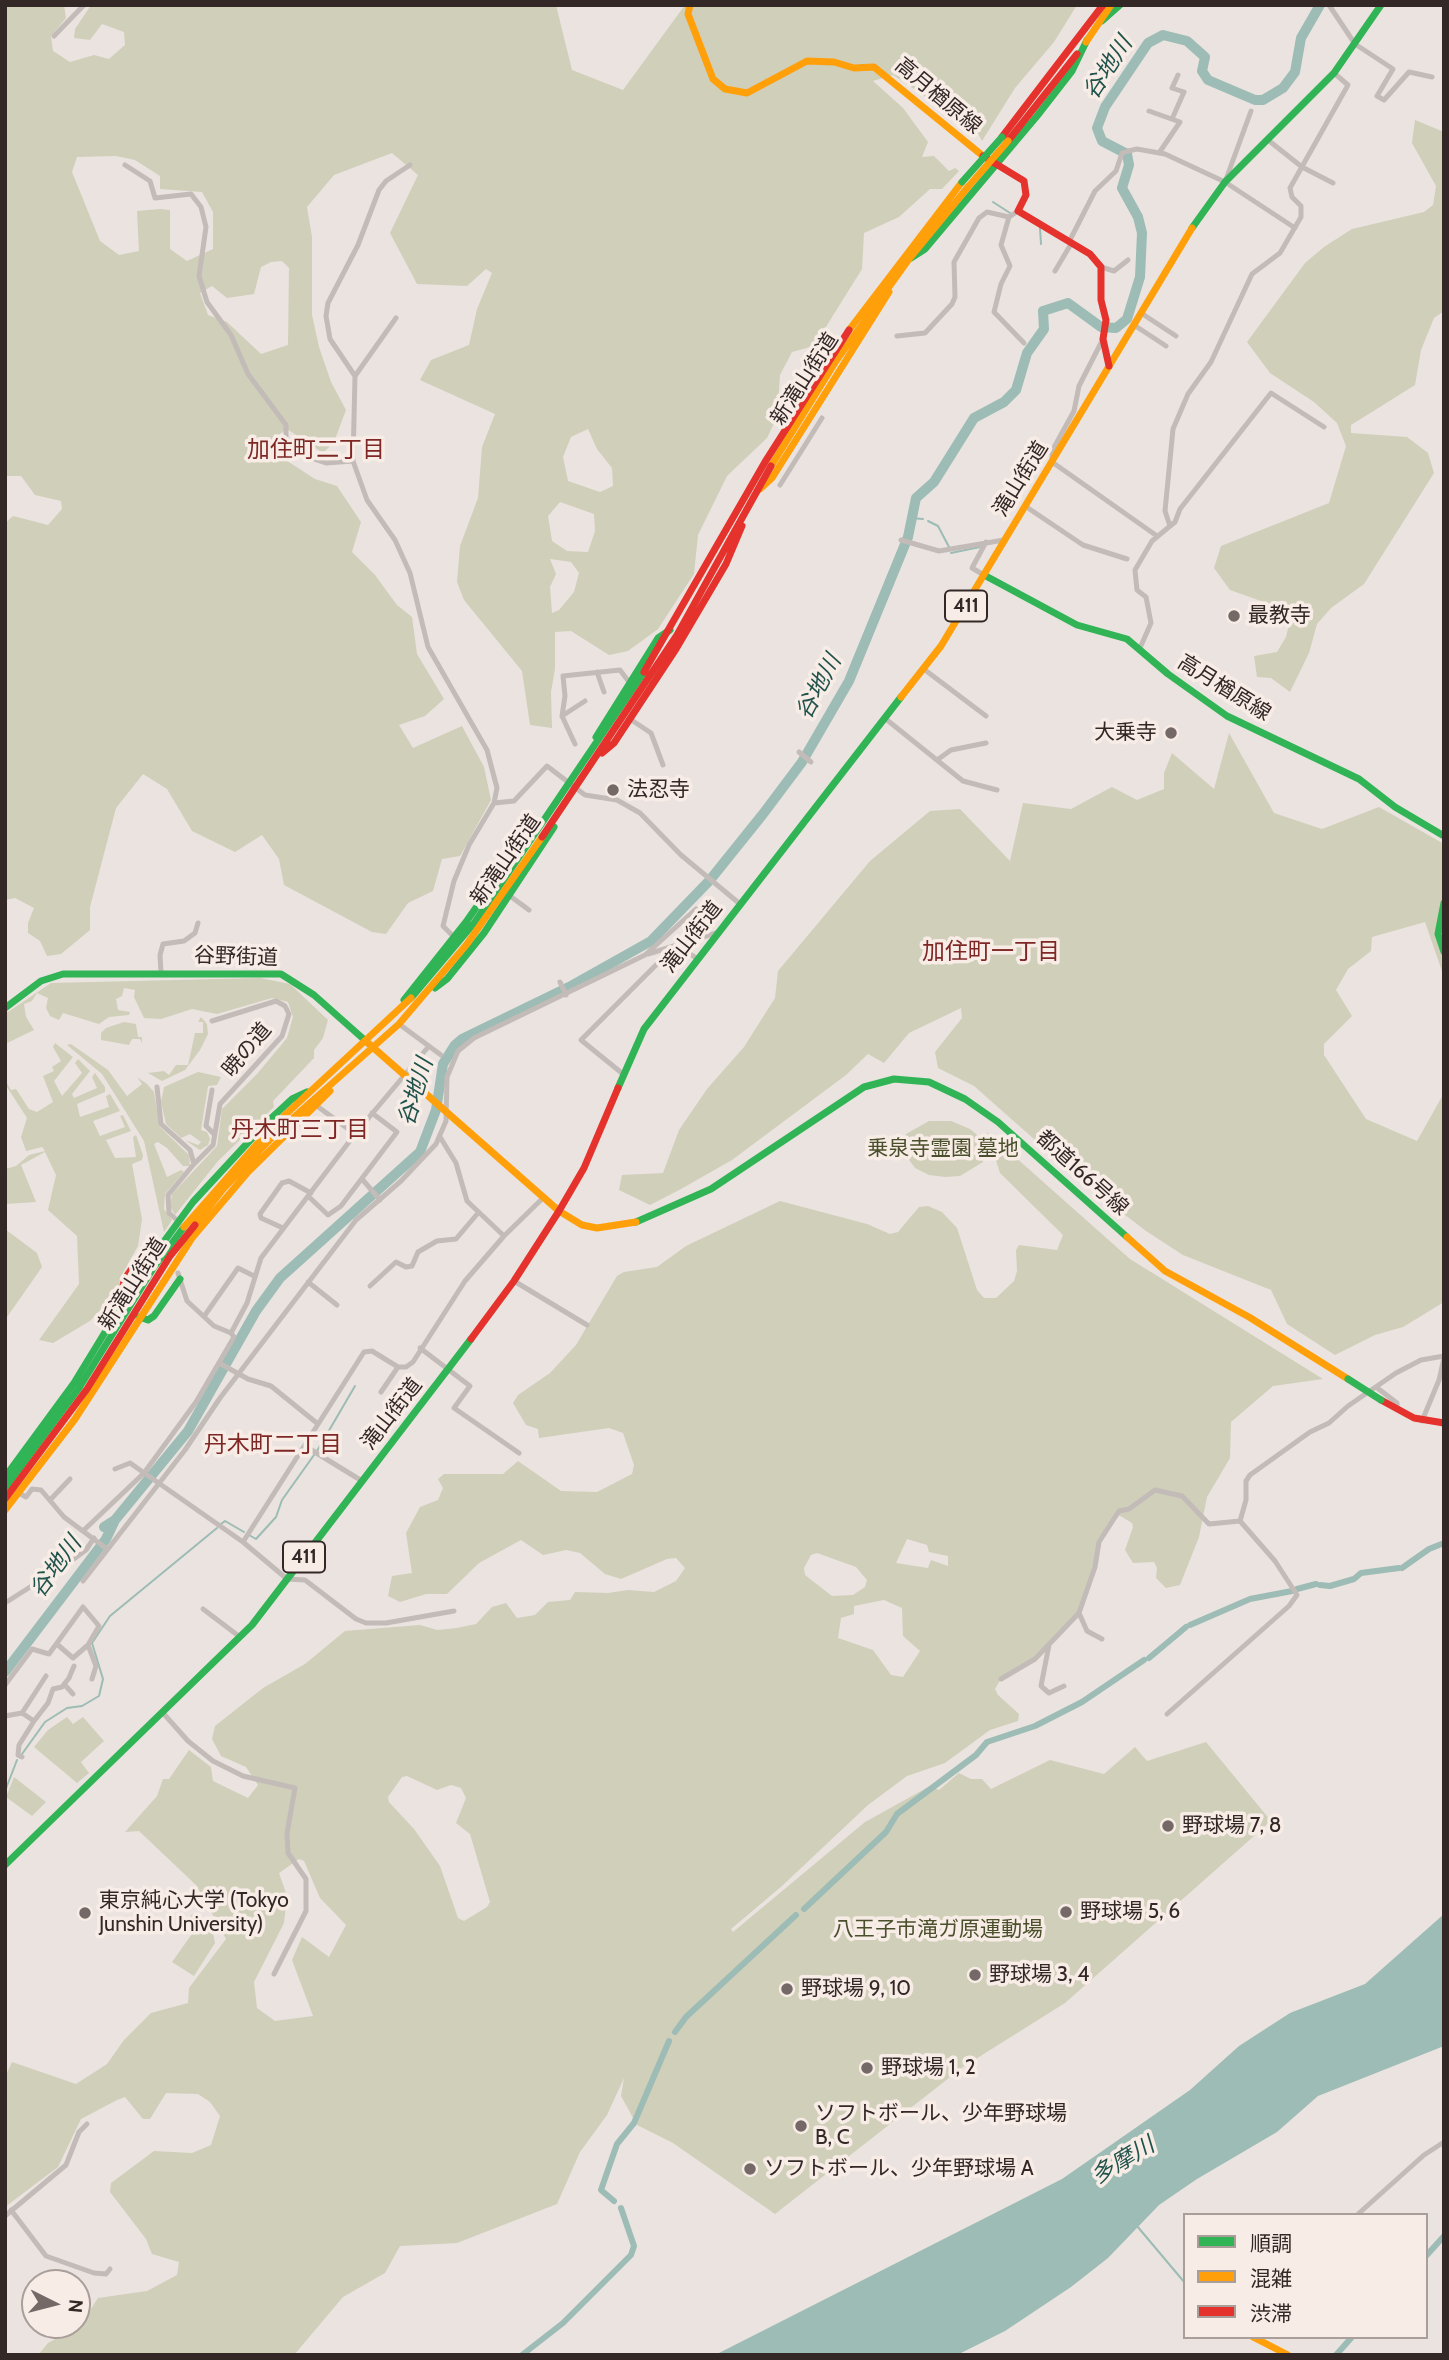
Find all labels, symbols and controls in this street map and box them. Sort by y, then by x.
water label: 谷地川 [1078,32,1138,104]
street label: 高月楢原線 [890,53,986,139]
street label: 新滝山街道 [766,328,844,430]
district label: 加住町二丁目 [247,436,385,464]
street label: 滝山街道 [988,437,1054,521]
road number: 411 [945,590,987,622]
place label: 最教寺 [1248,603,1311,629]
marker: 最教寺 [1226,608,1242,624]
street label: 高月楢原線 [1173,649,1275,727]
water label: 谷地川 [791,650,847,724]
place label: 大乗寺 [1094,720,1157,746]
marker: 大乗寺 [1163,725,1179,741]
place label: 法忍寺 [627,777,690,803]
marker: 法忍寺 [605,782,621,798]
street label: 新滝山街道 [466,810,546,910]
street label: 滝山街道 [656,896,728,978]
district label: 加住町一丁目 [922,938,1060,966]
street label: 谷野街道 [194,943,278,971]
street label: 暁の道 [217,1018,277,1082]
water label: 谷地川 [393,1055,439,1129]
district label: 丹木町三丁目 [231,1116,369,1144]
street label: 都道166号線 [1031,1125,1133,1221]
park label: 乗泉寺霊園 墓地 [867,1136,1019,1162]
street label: 新滝山街道 [94,1233,172,1335]
street label: 滝山街道 [356,1373,428,1455]
district label: 丹木町二丁目 [204,1431,342,1459]
water label: 谷地川 [25,1531,87,1603]
road number: 411 [283,1541,325,1572]
place label: 野球場 7, 8 [1182,1813,1281,1839]
marker: 野球場 7, 8 [1160,1818,1176,1834]
place label: 東京純心大学 (Tokyo Junshin University) [99,1888,289,1938]
place label: 野球場 5, 6 [1080,1899,1180,1925]
marker: 野球場 5, 6 [1058,1904,1074,1920]
marker: 東京純心大学 (Tokyo Junshin University) [77,1905,93,1921]
park label: 八王子市滝ガ原運動場 [833,1917,1043,1943]
place label: 野球場 3, 4 [989,1962,1089,1988]
marker: 野球場 3, 4 [967,1967,983,1983]
place label: 野球場 9, 10 [801,1976,911,2002]
marker: 野球場 9, 10 [779,1981,795,1997]
place label: 野球場 1, 2 [881,2055,976,2081]
marker: 野球場 1, 2 [859,2060,875,2076]
place label: ソフトボール、少年野球場 B, C [815,2101,1067,2151]
marker: ソフトボール、少年野球場 B, C [793,2118,809,2134]
water label: 多摩川 [1086,2131,1160,2191]
place label: ソフトボール、少年野球場 A [764,2156,1034,2182]
marker: ソフトボール、少年野球場 A [742,2161,758,2177]
legend [1183,2213,1428,2339]
text: 順調 [1250,2231,1292,2256]
text: 混雑 [1250,2266,1292,2291]
north arrow [21,2269,91,2339]
text: N [63,2298,88,2314]
text: 渋滞 [1250,2301,1292,2326]

